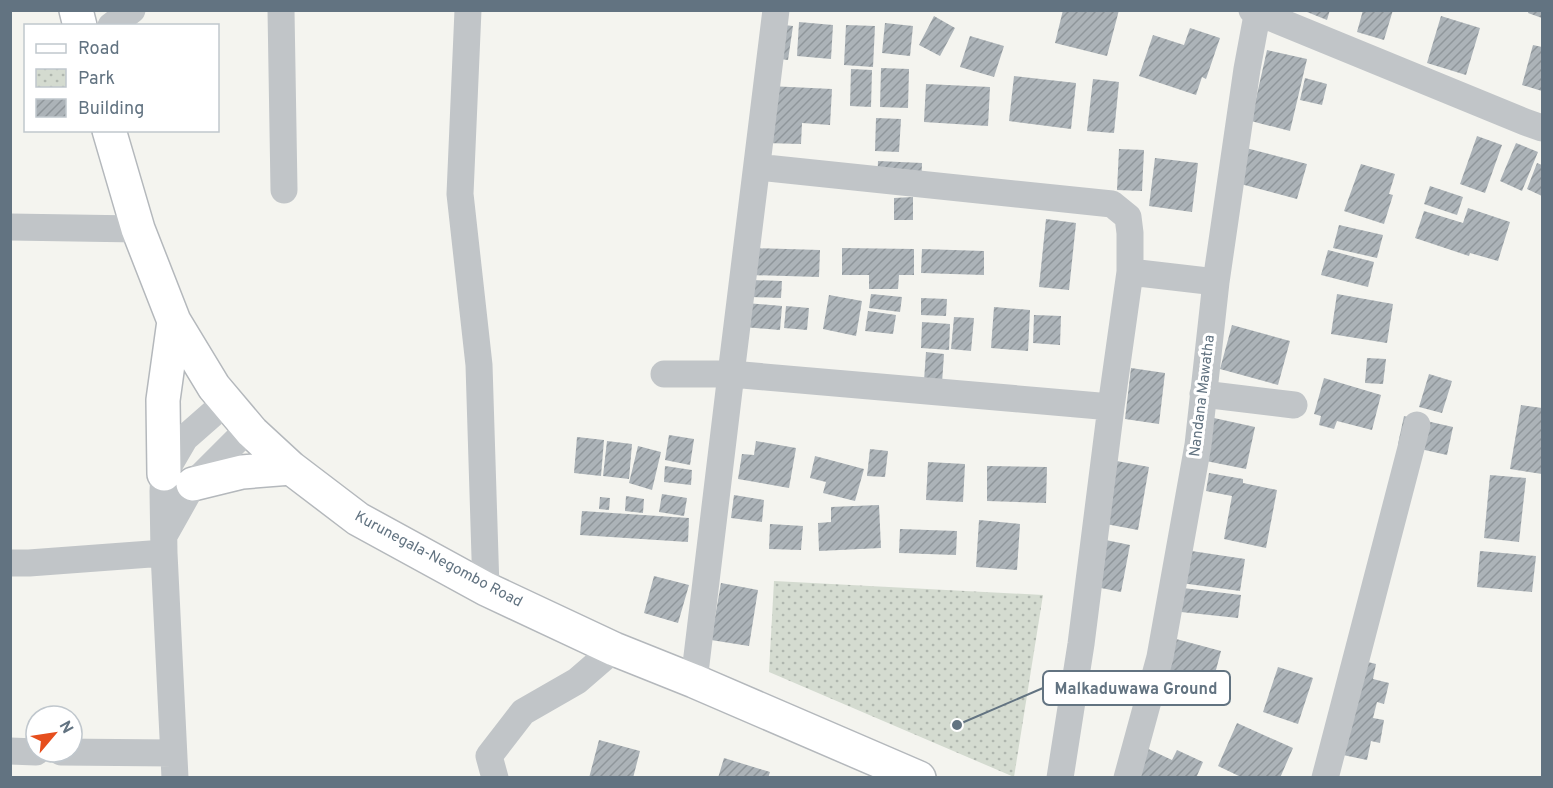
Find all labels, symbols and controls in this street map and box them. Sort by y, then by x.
legend [24,24,219,132]
text: Road [78,38,120,61]
text: Park [78,68,115,91]
text: Building [78,98,144,121]
street label: Nandana Mawatha [1186,334,1220,458]
street label: Kurunegala-Negombo Road [351,508,525,612]
callout: Malkaduwawa Ground [1043,671,1230,705]
text: Malkaduwawa Ground [1055,680,1217,700]
north arrow [24,704,84,764]
text: N [54,718,77,738]

